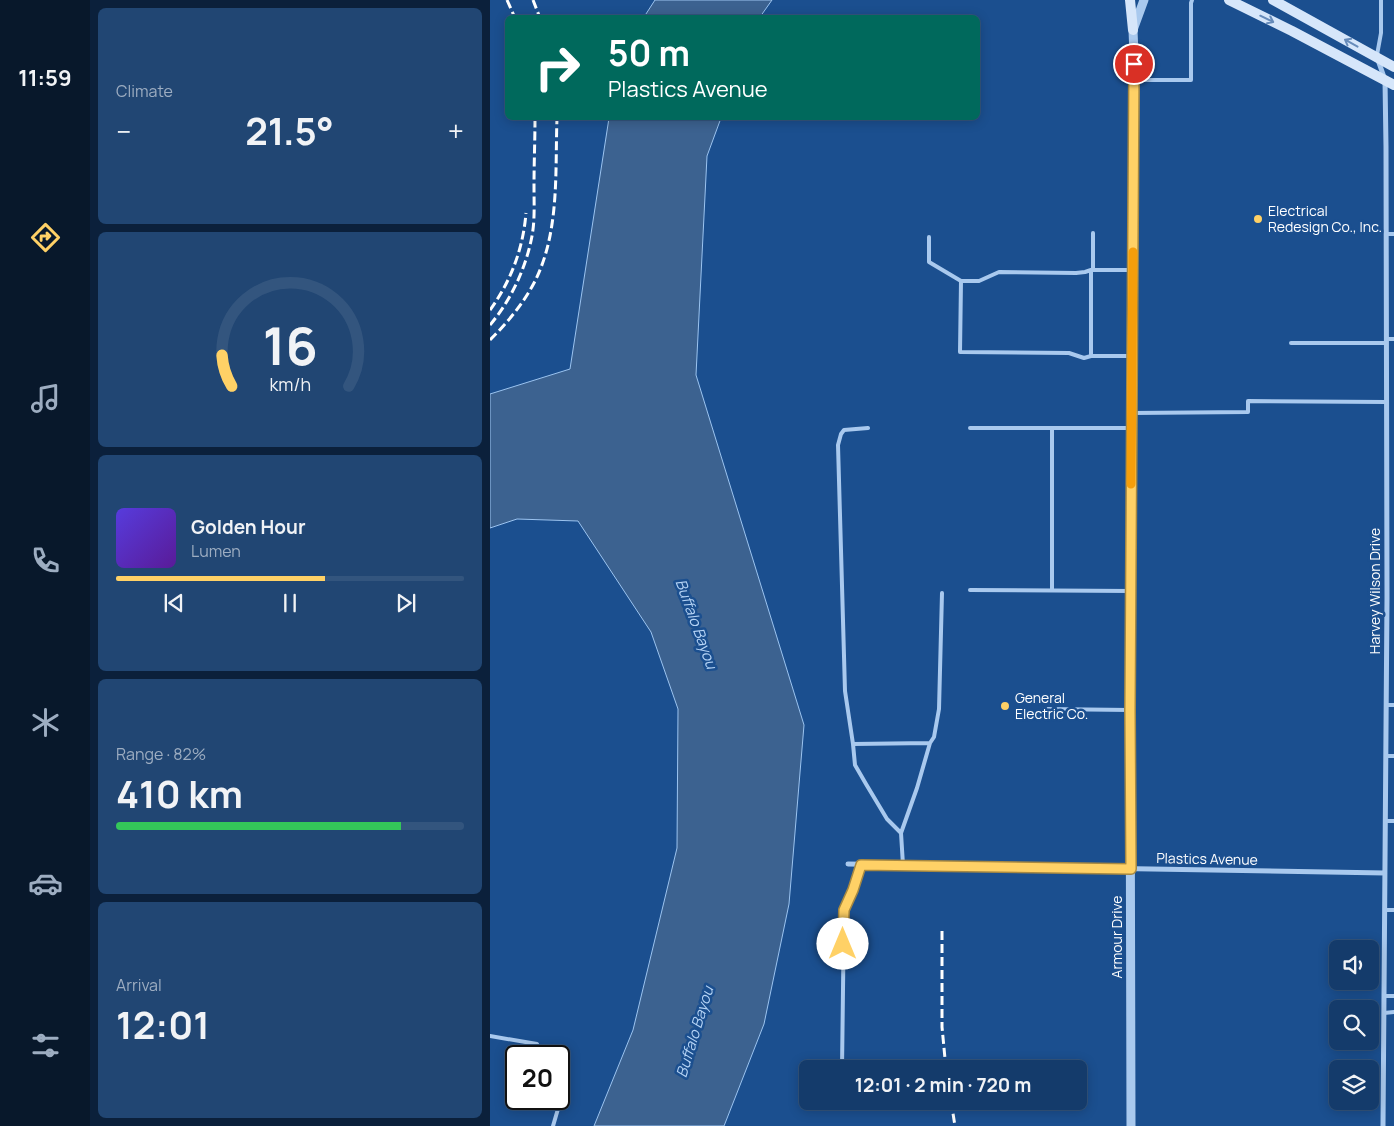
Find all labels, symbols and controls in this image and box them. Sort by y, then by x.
one-way arrow [1259,15,1274,24]
text: 50 m [608,29,690,77]
icon: right [525,35,590,100]
one-way arrow [1345,38,1359,48]
pin [1113,43,1155,85]
icon: arrive [1120,50,1148,78]
text: 11:59 [18,63,72,93]
text: Plastics Avenue [608,74,768,104]
text: Climate [116,80,173,102]
text: 21.5° [245,104,334,156]
text: − [116,112,131,150]
text: + [448,112,464,150]
place label: Electrical Redesign Co., Inc. [1268,201,1382,236]
marker: Electrical Redesign Co., Inc. [1252,213,1264,225]
icon: directions [28,220,63,255]
text: 16 [262,310,318,381]
text: km/h [269,372,311,396]
icon: music [28,381,63,416]
text: Golden Hour [191,514,305,540]
street label: Harvey Wilson Drive [1365,528,1384,654]
text: Lumen [191,540,241,562]
icon: phone [28,543,63,578]
water label: Buffalo Bayou [671,576,723,673]
icon: previous [160,589,188,617]
icon: pause [276,589,304,617]
icon: next [392,589,420,617]
place label: General Electric Co. [1015,688,1088,723]
marker: General Electric Co. [999,700,1011,712]
icon: climate [28,705,63,740]
text: Range · 82% [116,743,206,765]
text: 410 km [116,767,243,819]
street label: Plastics Avenue [1156,848,1258,869]
icon: car [28,866,63,901]
street label: Armour Drive [1107,896,1126,978]
position arrow [816,917,868,969]
map controls [1329,940,1379,1110]
button: sound [1329,940,1379,990]
text: Arrival [116,974,162,996]
water label: Buffalo Bayou [671,983,719,1080]
text: 12:01 [116,998,210,1050]
button: search [1329,1000,1379,1050]
icon: filters [28,1028,63,1063]
speed limit sign: 20 [505,1045,570,1110]
button: layers [1329,1060,1379,1110]
text: 12:01 · 2 min · 720 m [855,1072,1031,1098]

